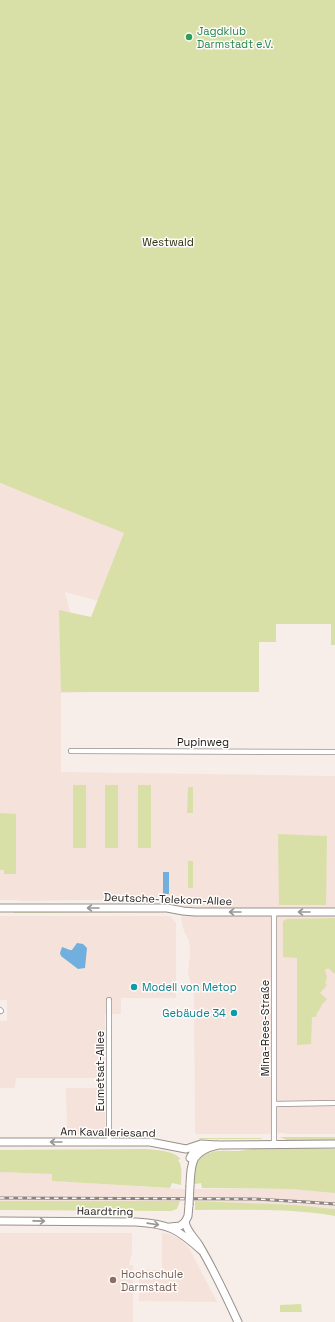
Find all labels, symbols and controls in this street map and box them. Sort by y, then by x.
place label: Jagdklub Darmstadt e.V. [197,24,273,51]
marker: Jagdklub Darmstadt e.V. [184,32,194,42]
park label: Westwald [142,235,194,249]
street label: Pupinweg [177,735,229,749]
street label: Deutsche-Telekom-Allee [104,890,232,908]
one-way arrow [87,904,100,912]
one-way arrow [229,908,242,916]
one-way arrow [298,908,311,916]
place label: Modell von Metop [142,980,237,994]
street label: Mina-Rees-Straße [258,980,272,1076]
marker: Modell von Metop [129,982,139,992]
place label: Gebäude 34 [162,1006,226,1020]
marker: Gebäude 34 [229,1008,239,1018]
street label: Eumetsat-Allee [93,1031,107,1111]
street label: Am Kavalleriesand [60,1124,156,1140]
one-way arrow [50,1138,63,1146]
street label: Haardtring [77,1204,133,1218]
one-way arrow [32,1217,45,1225]
one-way arrow [146,1220,159,1228]
place label: Hochschule Darmstadt [121,1267,183,1294]
marker: Hochschule Darmstadt [108,1275,118,1285]

